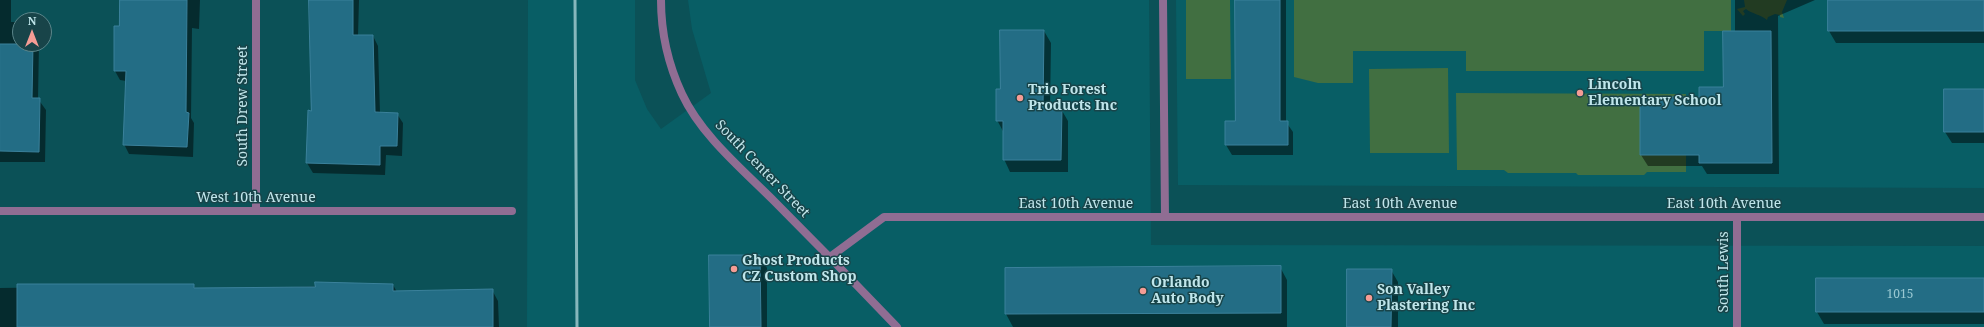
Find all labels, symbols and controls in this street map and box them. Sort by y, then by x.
north arrow [12,12,52,52]
text: N [28,13,36,28]
street label: South Drew Street [235,45,251,167]
place label: Lincoln Elementary School [1588,77,1721,110]
place label: Trio Forest Products Inc [1028,82,1117,114]
marker: Lincoln Elementary School [1575,88,1585,98]
marker: Trio Forest Products Inc [1015,93,1025,103]
street label: South Center Street [711,117,813,221]
street label: West 10th Avenue [196,190,316,206]
street label: East 10th Avenue [1019,196,1133,212]
street label: East 10th Avenue [1343,196,1457,212]
street label: East 10th Avenue [1667,196,1781,212]
street label: South Lewis [1716,231,1732,313]
place label: Ghost Products CZ Custom Shop [742,253,857,286]
marker: Ghost Products CZ Custom Shop [729,264,739,274]
place label: Orlando Auto Body [1151,275,1224,308]
place label: Son Valley Plastering Inc [1377,282,1475,314]
marker: Orlando Auto Body [1138,286,1148,296]
house number: 1015 [1887,288,1913,302]
marker: Son Valley Plastering Inc [1364,293,1374,303]

